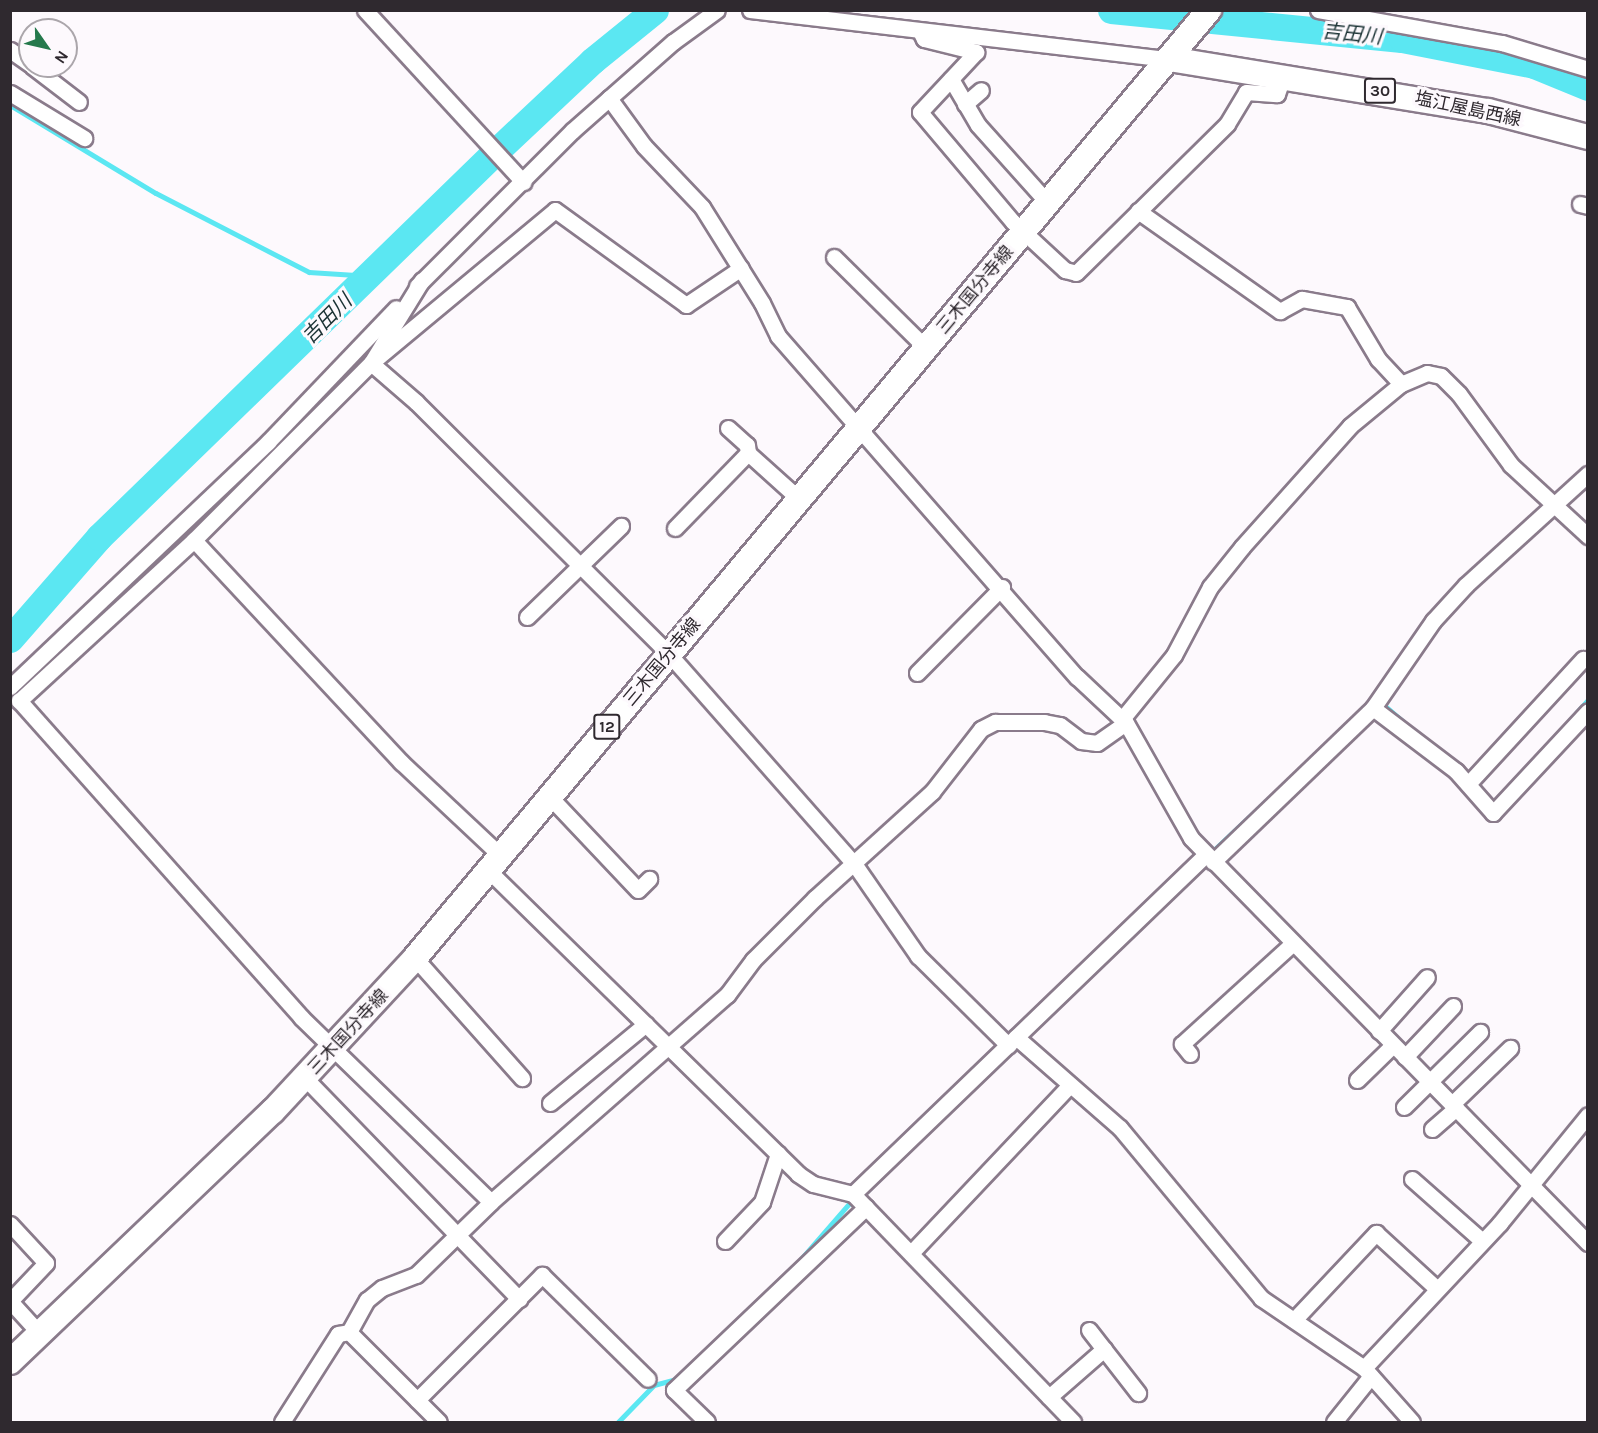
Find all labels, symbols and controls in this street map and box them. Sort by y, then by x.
north arrow [18,18,78,78]
water label: 吉田川 [1321,19,1383,49]
text: N [51,47,73,67]
road number: 30 [1364,78,1396,104]
street label: 塩江屋島西線 [1413,87,1523,131]
street label: 三木国分寺線 [932,242,1018,338]
water label: 吉田川 [297,289,357,349]
street label: 三木国分寺線 [619,614,705,710]
road number: 12 [592,714,622,740]
street label: 三木国分寺線 [303,985,393,1079]

